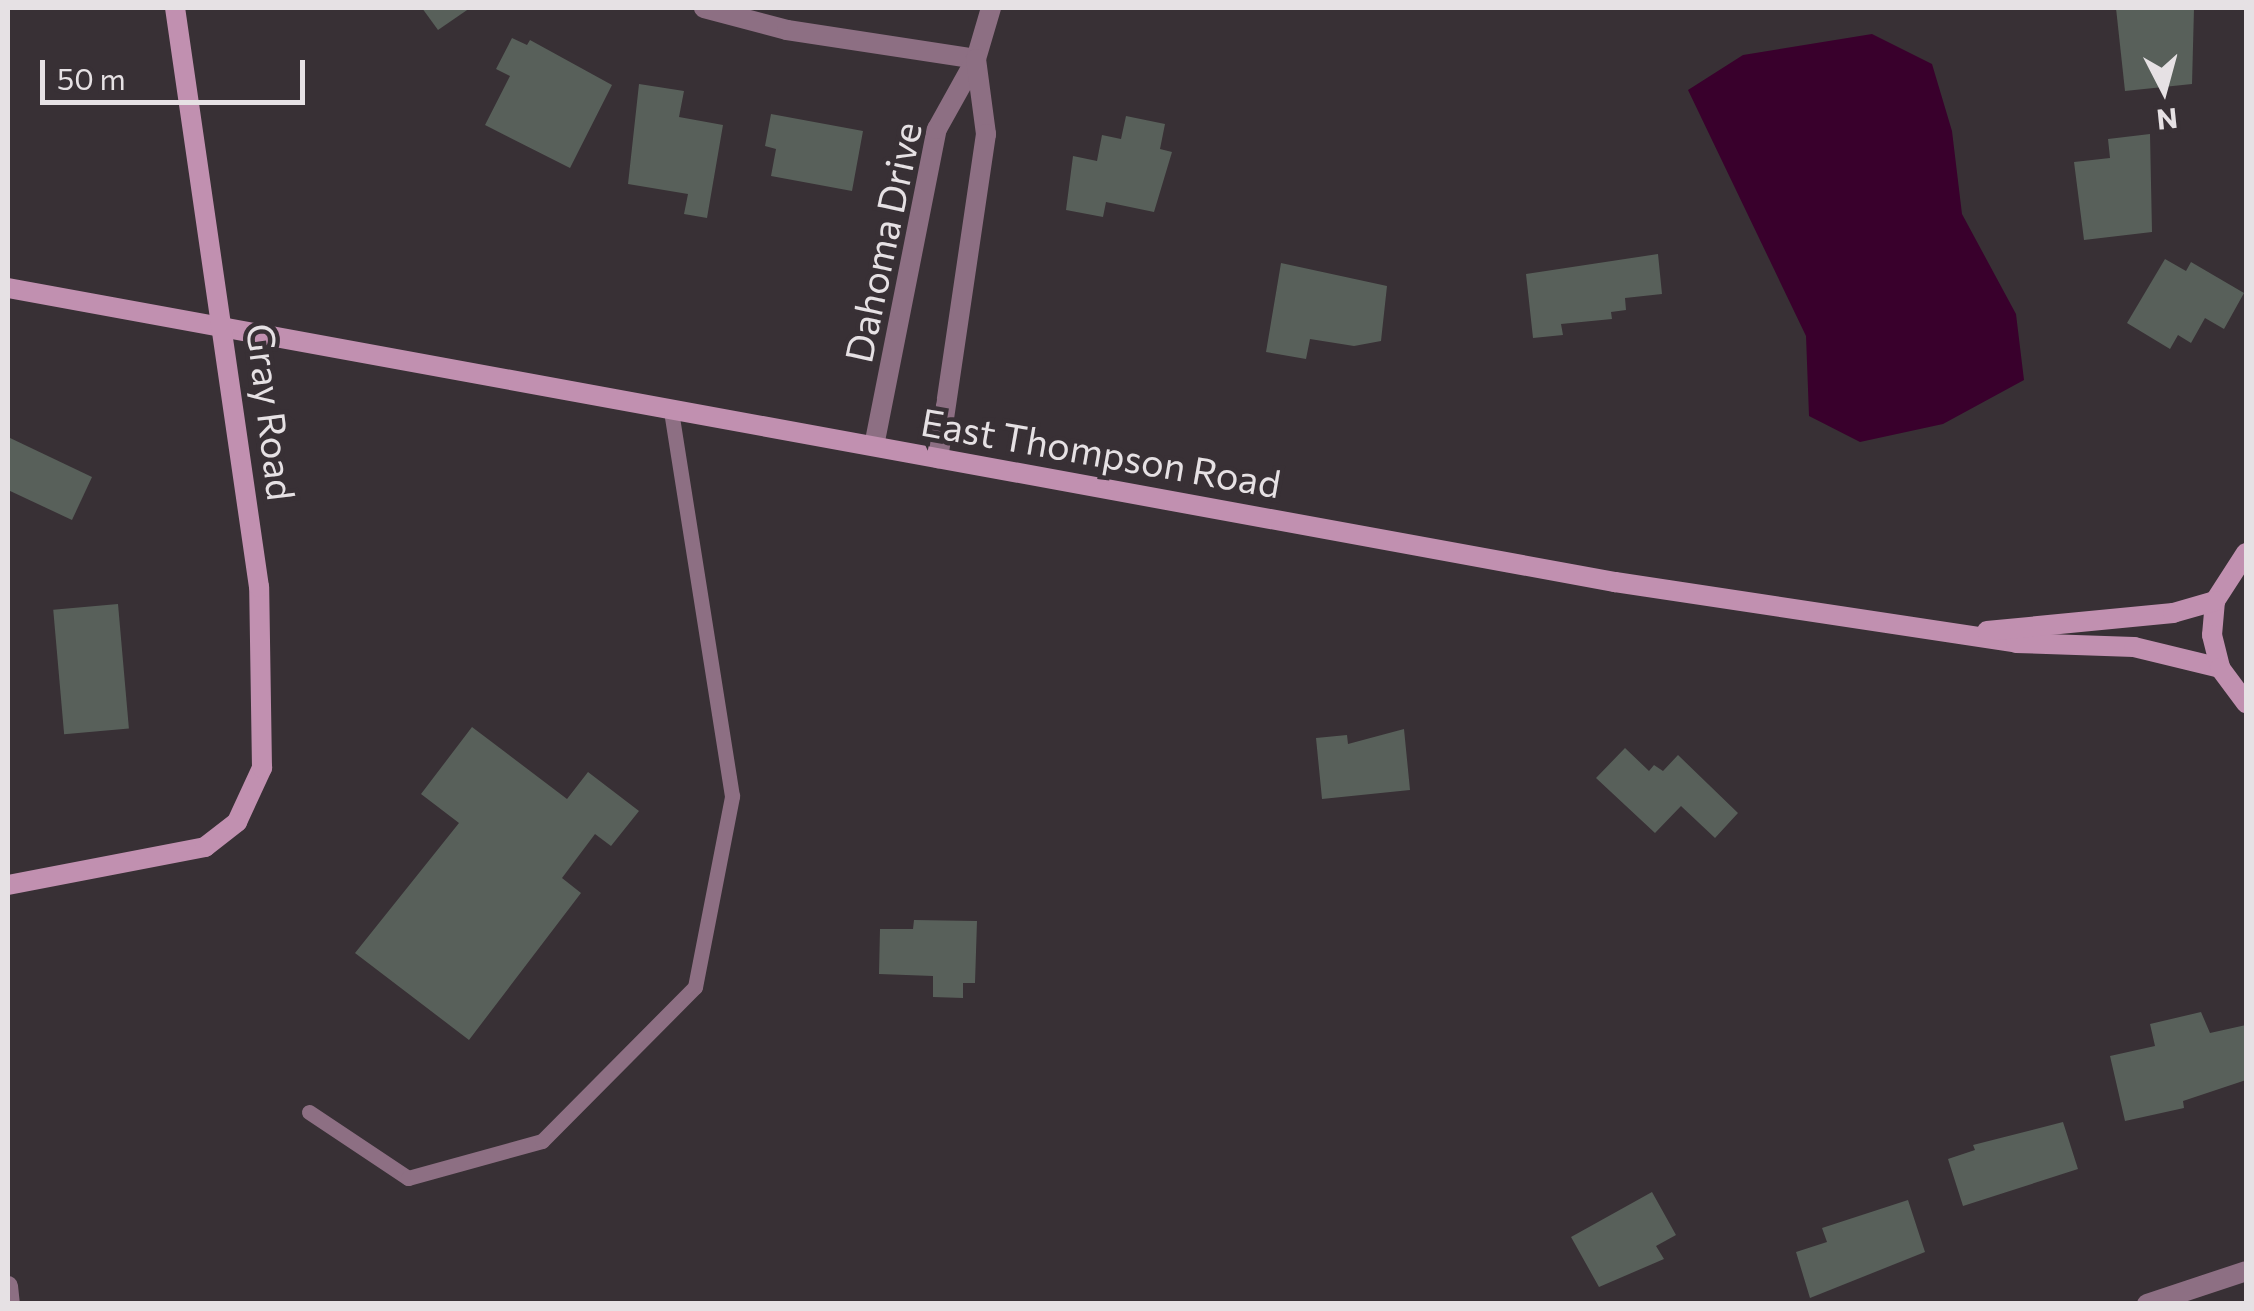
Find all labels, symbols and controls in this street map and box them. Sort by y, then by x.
scale bar [45,40,310,102]
north arrow [2114,40,2214,140]
text: 50 m [57,59,126,96]
text: N [2155,102,2179,138]
street label: Dahoma Drive [834,118,930,366]
street label: Gray Road [239,321,305,503]
street label: East Thompson Road [918,398,1284,506]

